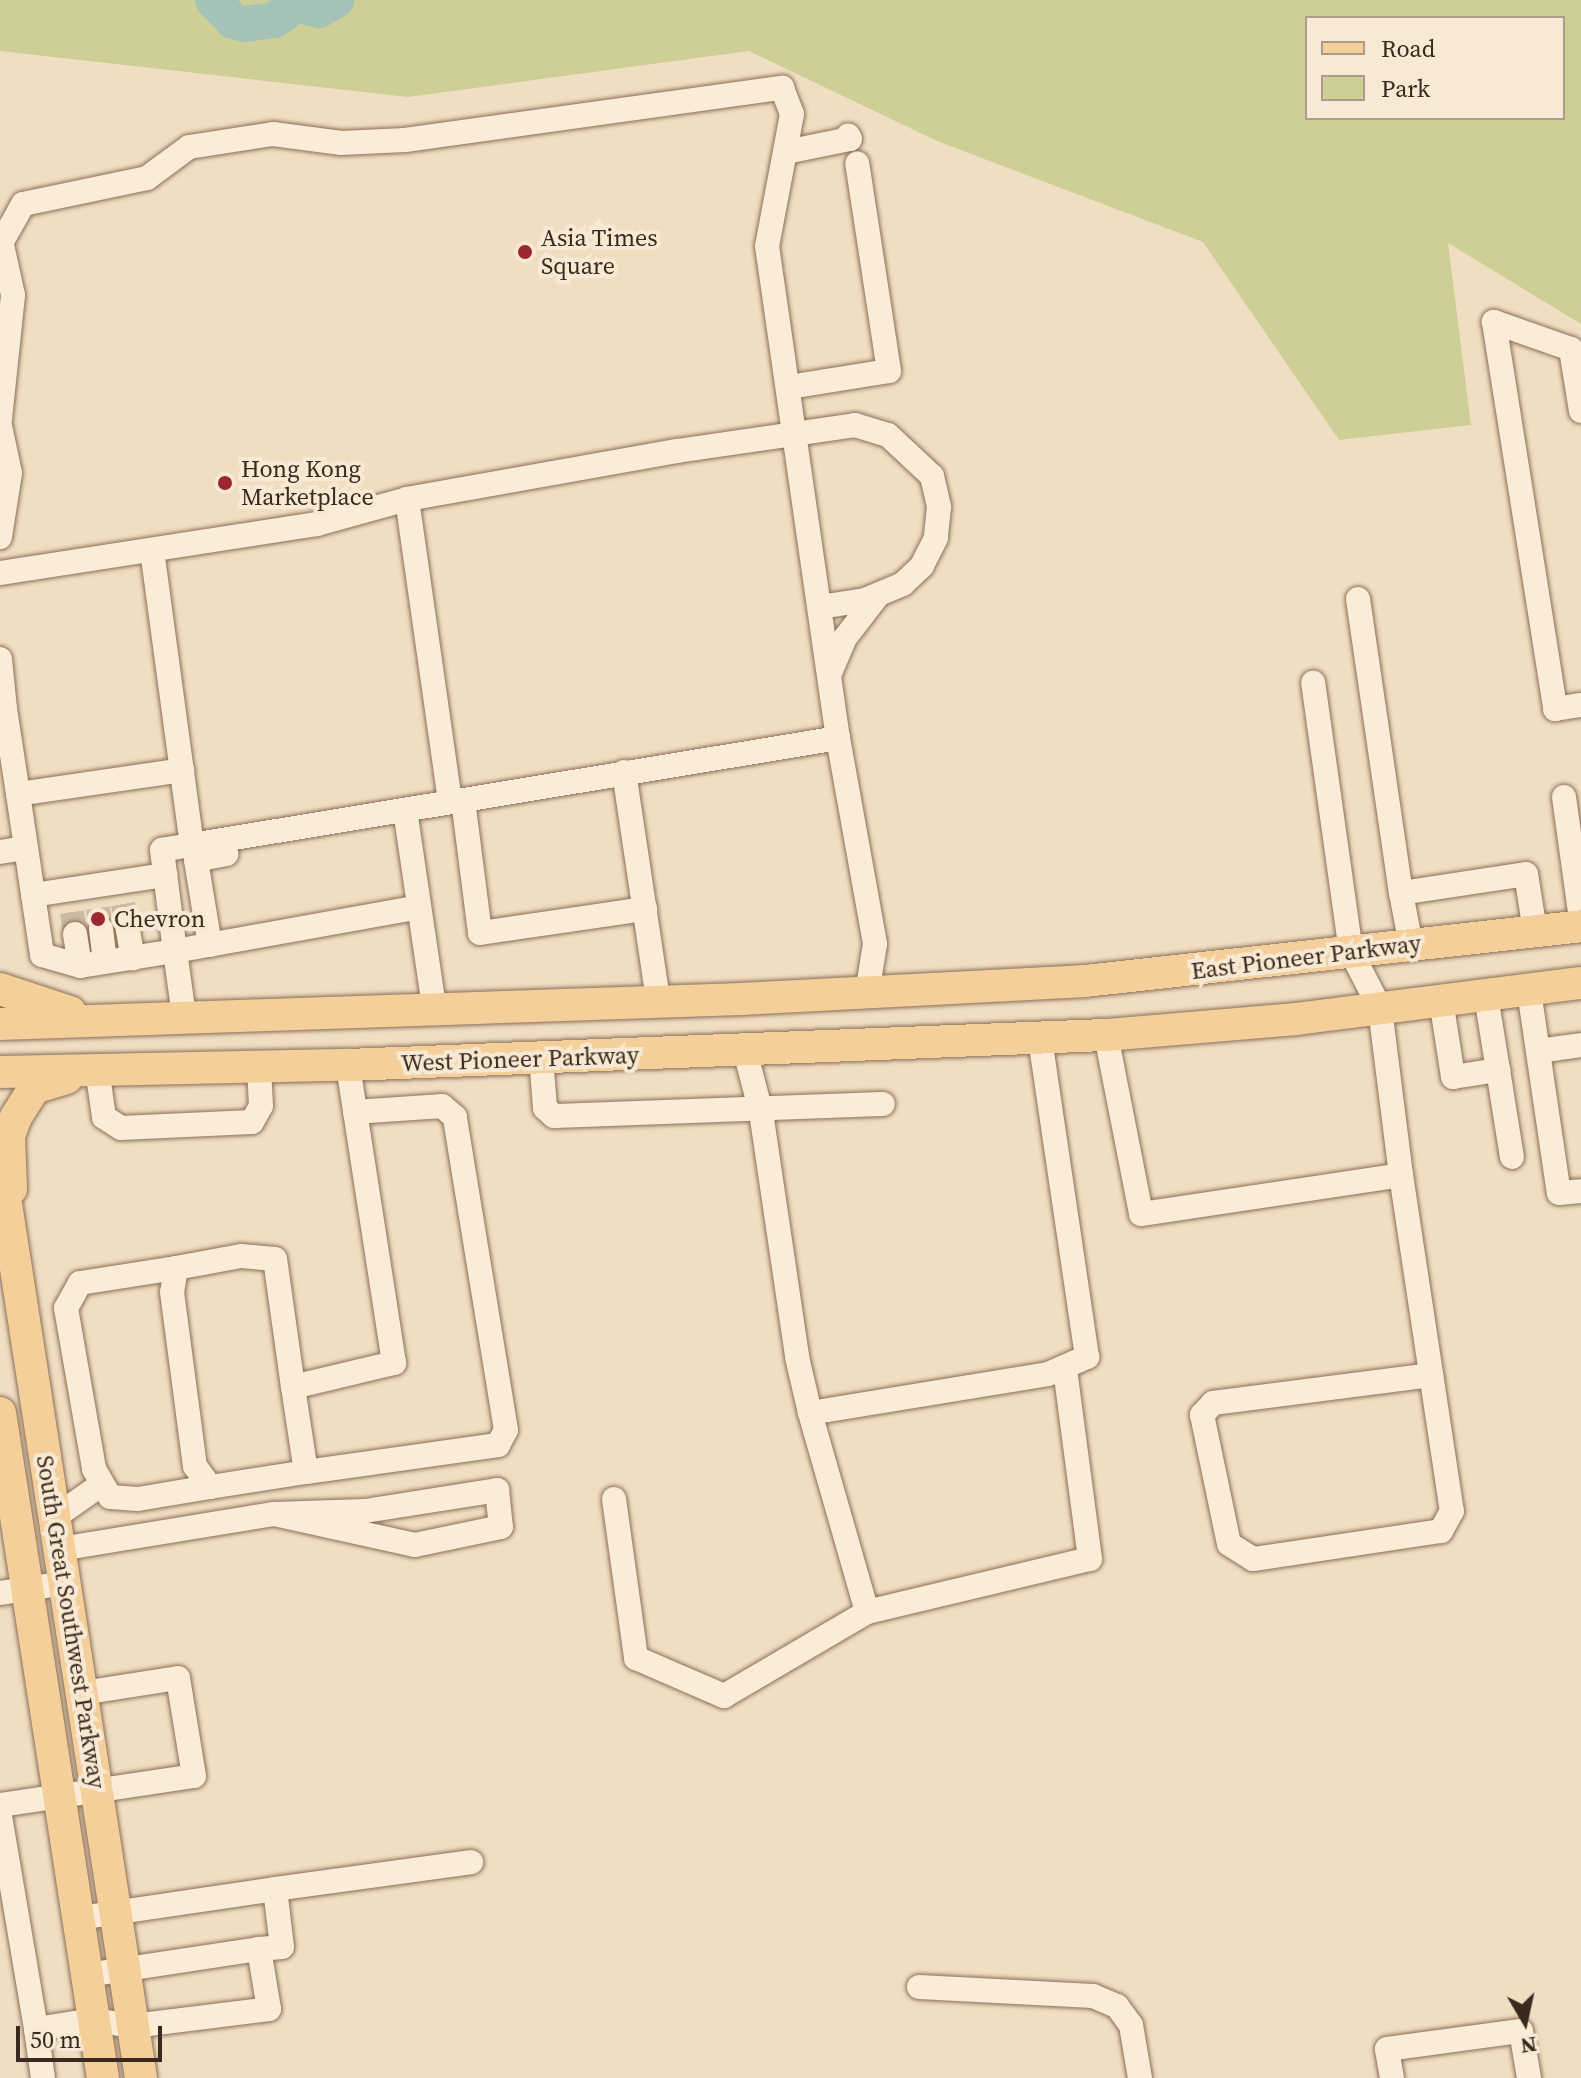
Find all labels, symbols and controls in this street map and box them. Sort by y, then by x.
legend [1305,16,1565,120]
text: Road [1381,32,1435,65]
text: Park [1381,72,1430,105]
place label: Asia Times Square [541,224,658,280]
marker: Asia Times Square [516,243,534,261]
place label: Hong Kong Marketplace [241,455,374,511]
marker: Hong Kong Marketplace [216,474,234,492]
place label: Chevron [114,905,205,933]
marker: Chevron [89,910,107,928]
street label: East Pioneer Parkway [1189,929,1423,985]
street label: West Pioneer Parkway [400,1040,640,1078]
street label: South Great Southwest Parkway [30,1453,112,1791]
north arrow [1485,1982,1565,2062]
scale bar [20,2010,166,2060]
text: 50 m [30,2023,81,2056]
text: N [1518,2030,1539,2062]

